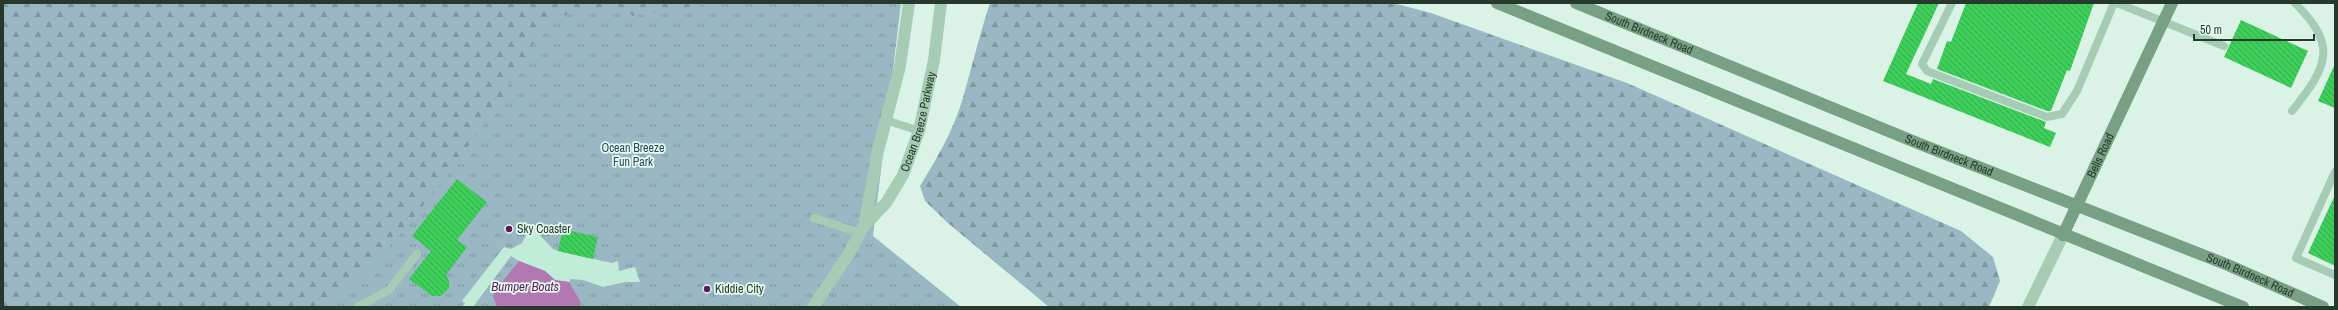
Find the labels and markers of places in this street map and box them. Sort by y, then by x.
place label: Sky Coaster [517,221,571,237]
marker: Sky Coaster [504,224,514,234]
place label: Kiddie City [715,281,764,297]
marker: Kiddie City [702,284,712,294]

